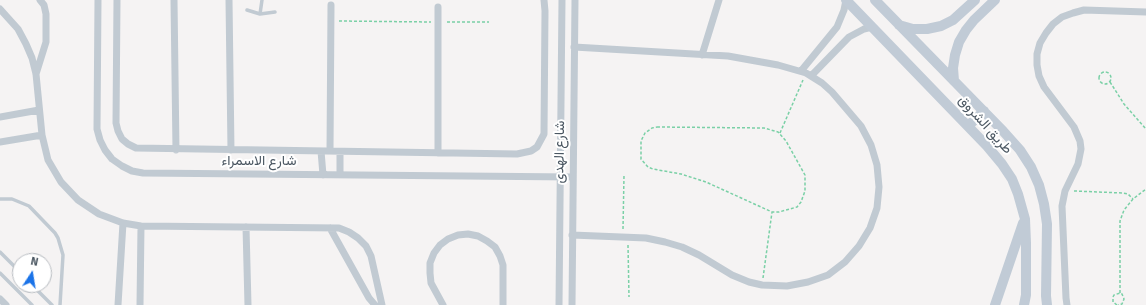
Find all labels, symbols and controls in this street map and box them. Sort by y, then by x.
street label: طريق الشروق [954,92,1016,158]
street label: شارع الهدى [551,120,569,184]
street label: شارع الاسمراء [222,153,296,169]
north arrow [12,253,52,293]
text: N [29,255,39,269]

